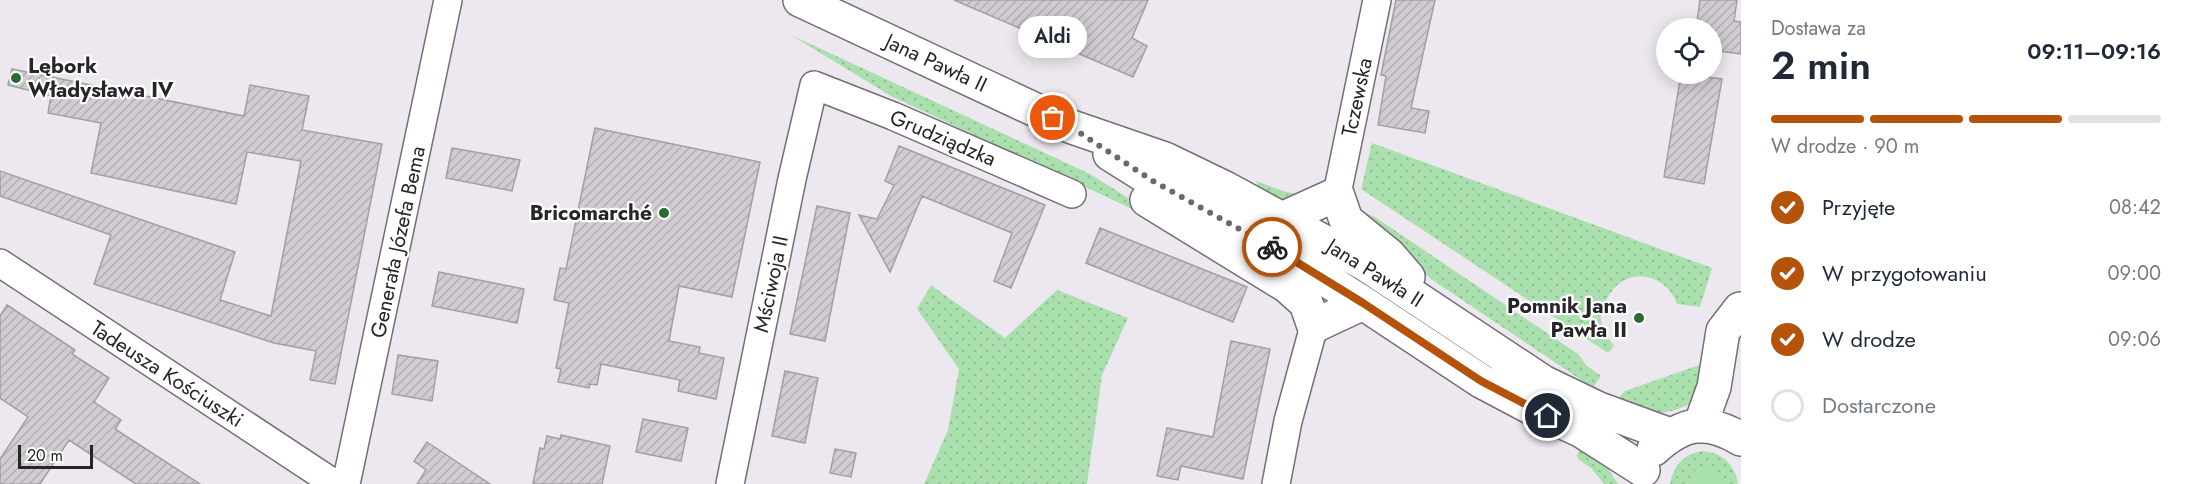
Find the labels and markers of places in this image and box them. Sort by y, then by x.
callout: Aldi [1018,16,1088,58]
place label: Lębork Władysława IV [28,51,174,105]
marker: Lębork Władysława IV [9,71,23,85]
pin [1027,92,1078,143]
place label: Bricomarché [530,198,652,228]
marker: Bricomarché [657,206,671,220]
place label: Pomnik Jana Pawła II [1507,291,1627,345]
marker: Pomnik Jana Pawła II [1632,311,1646,325]
pin [1522,390,1573,441]

